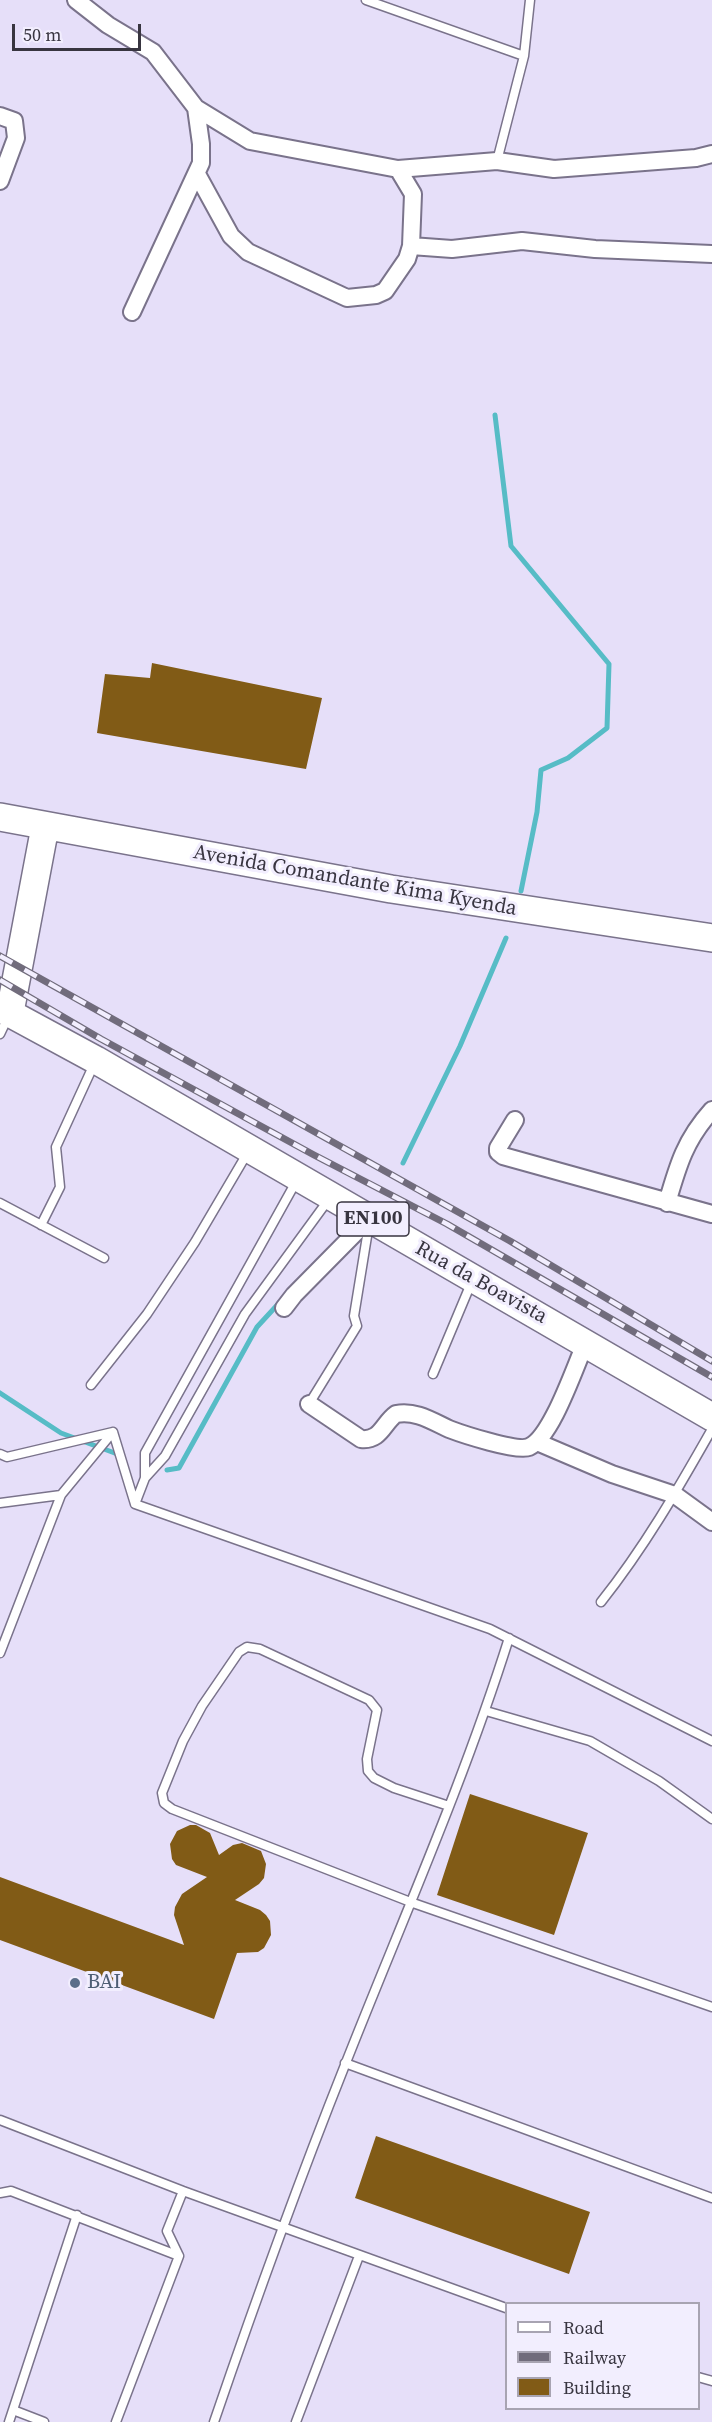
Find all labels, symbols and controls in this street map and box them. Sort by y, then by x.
scale bar [15,12,144,50]
text: 50 m [23,22,61,47]
street label: Avenida Comandante Kima Kyenda [191,840,519,922]
road number: EN100 [337,1202,409,1236]
street label: Rua da Boavista [411,1236,551,1330]
place label: BAI [87,1970,121,1996]
marker: BAI [68,1976,82,1990]
legend [505,2302,700,2410]
text: Road [563,2315,604,2340]
text: Railway [563,2345,626,2370]
text: Building [563,2375,631,2400]

